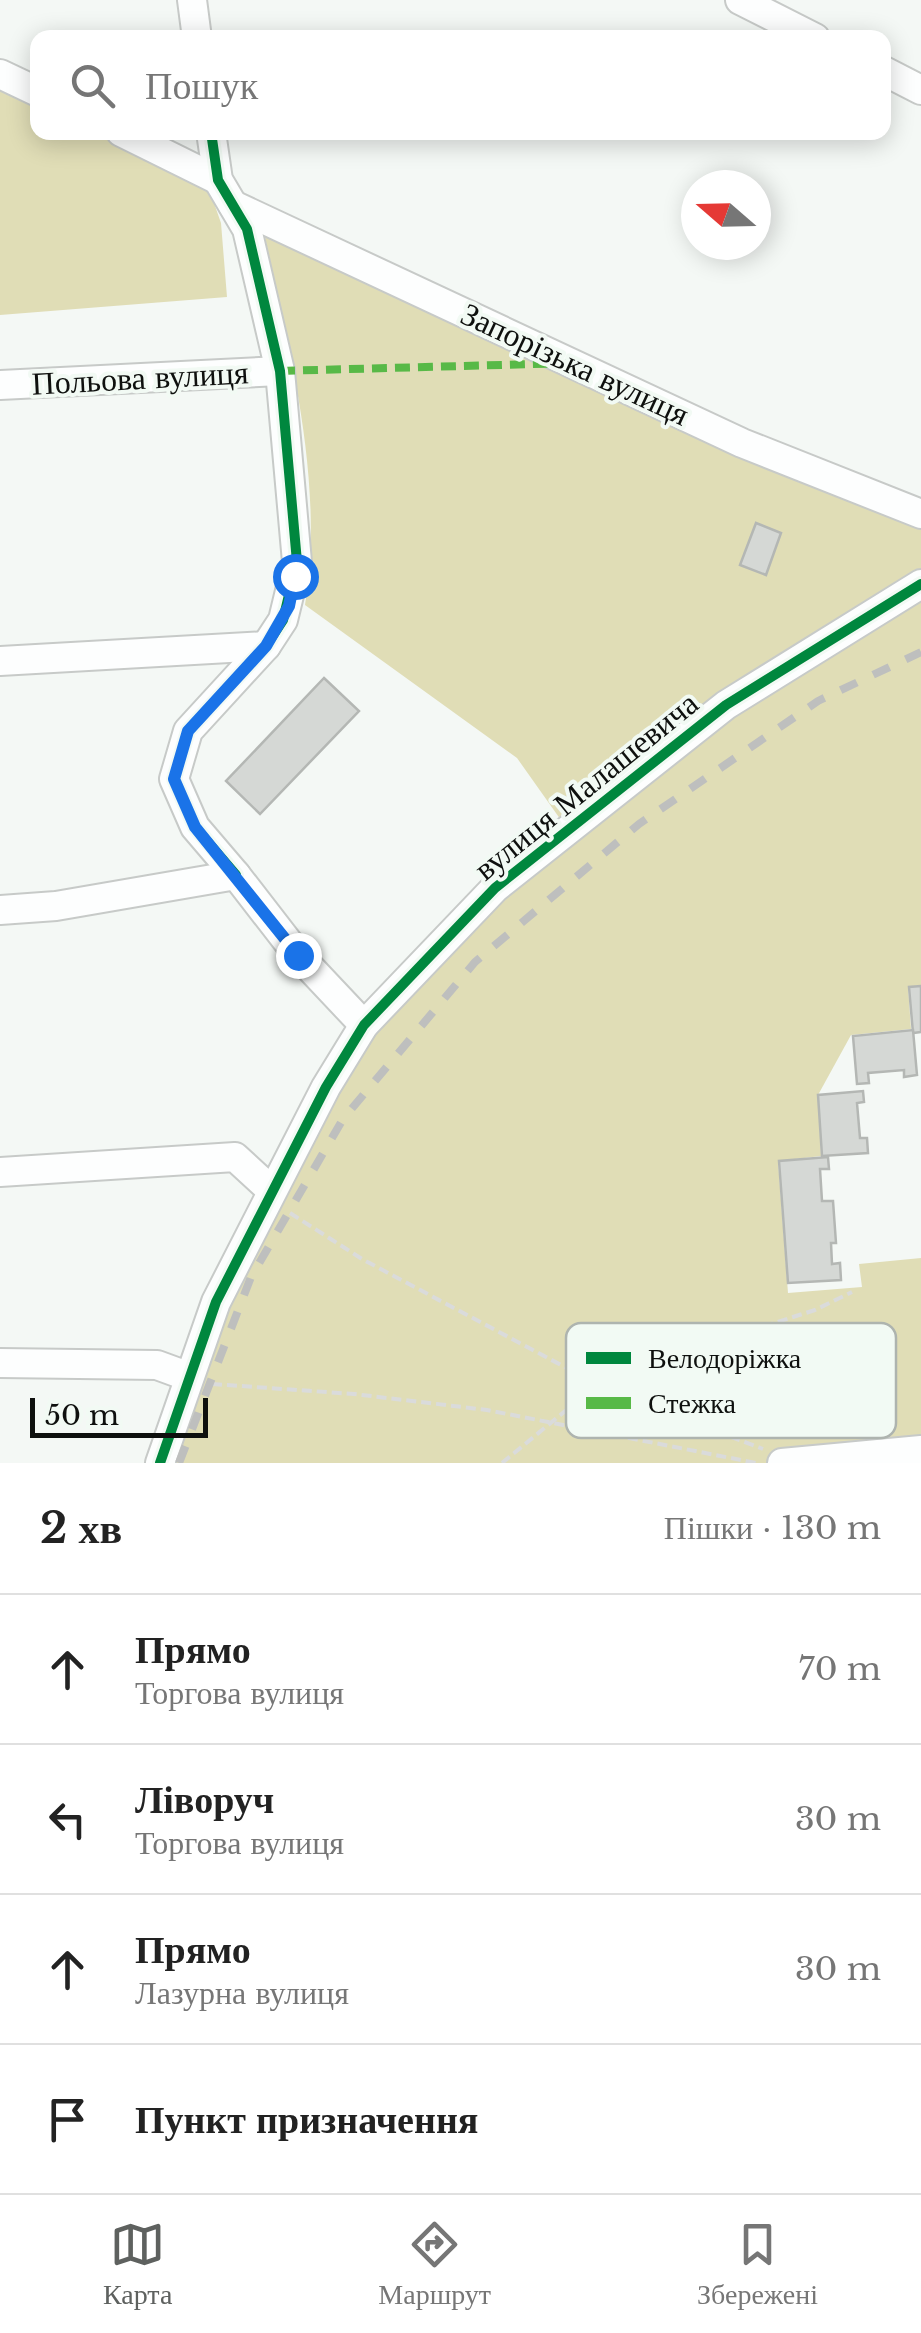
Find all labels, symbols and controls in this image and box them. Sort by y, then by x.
search box [30,30,891,140]
icon: search [65,58,120,113]
text: Пошук [145,62,258,109]
north arrow [681,170,771,260]
street label: Запорізька вулиця [455,294,696,434]
street label: Польова вулиця [31,352,250,404]
route start [273,554,319,600]
street label: вулиця Малашевича [466,683,706,889]
route end [276,933,322,979]
legend [566,1323,896,1438]
text: Велодоріжка [648,1341,802,1376]
text: Стежка [648,1386,736,1421]
scale bar [30,1393,208,1438]
text: 50 m [45,1398,119,1433]
text: 2 хв [40,1502,122,1554]
text: Пішки · 130 m [664,1508,881,1548]
text: Прямо [135,1626,251,1673]
icon: ahead [40,1642,95,1697]
text: 70 m [799,1649,881,1689]
text: Торгова вулиця [135,1673,344,1713]
text: Ліворуч [135,1776,274,1823]
icon: left [40,1792,95,1847]
text: 30 m [795,1799,881,1839]
text: Торгова вулиця [135,1823,344,1863]
text: Прямо [135,1926,251,1973]
icon: ahead [40,1942,95,1997]
text: 30 m [795,1949,881,1989]
text: Лазурна вулиця [135,1973,349,2013]
icon: arrive [40,2092,95,2147]
text: Пункт призначення [135,2096,478,2143]
tab: Карта [103,2217,172,2312]
tab: Маршрут [378,2217,491,2312]
tab: Збережені [697,2217,818,2312]

